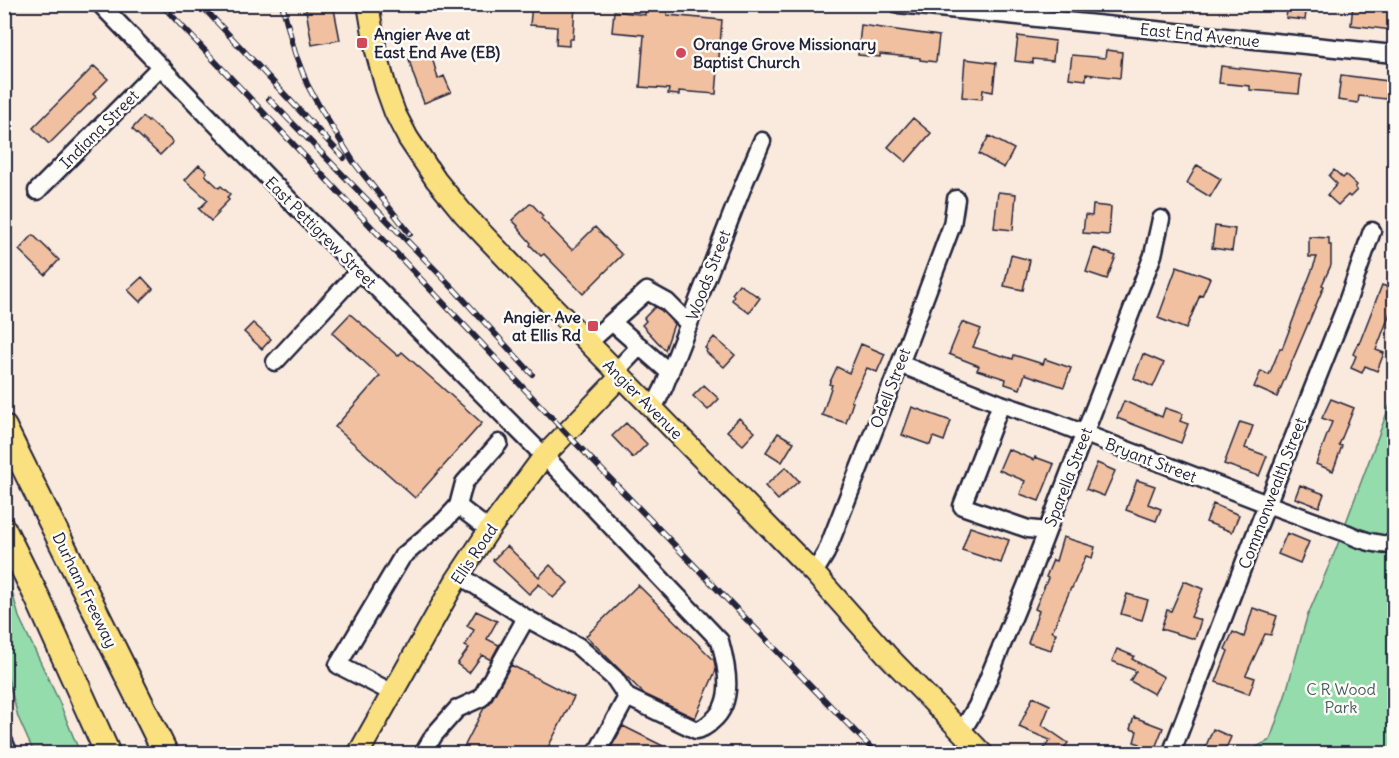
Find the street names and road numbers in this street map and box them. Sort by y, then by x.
street label: East End Avenue [1139,19,1261,51]
street label: Indiana Street [55,85,143,173]
street label: East Pettigrew Street [261,172,381,292]
street label: Woods Street [682,226,735,323]
street label: Odell Street [866,345,915,431]
street label: Angier Avenue [599,355,687,443]
street label: Commonwealth Street [1234,414,1310,572]
street label: Sparella Street [1040,424,1096,529]
street label: Bryant Street [1102,433,1200,487]
street label: Ellis Road [446,520,502,588]
street label: Durham Freeway [48,529,122,651]

